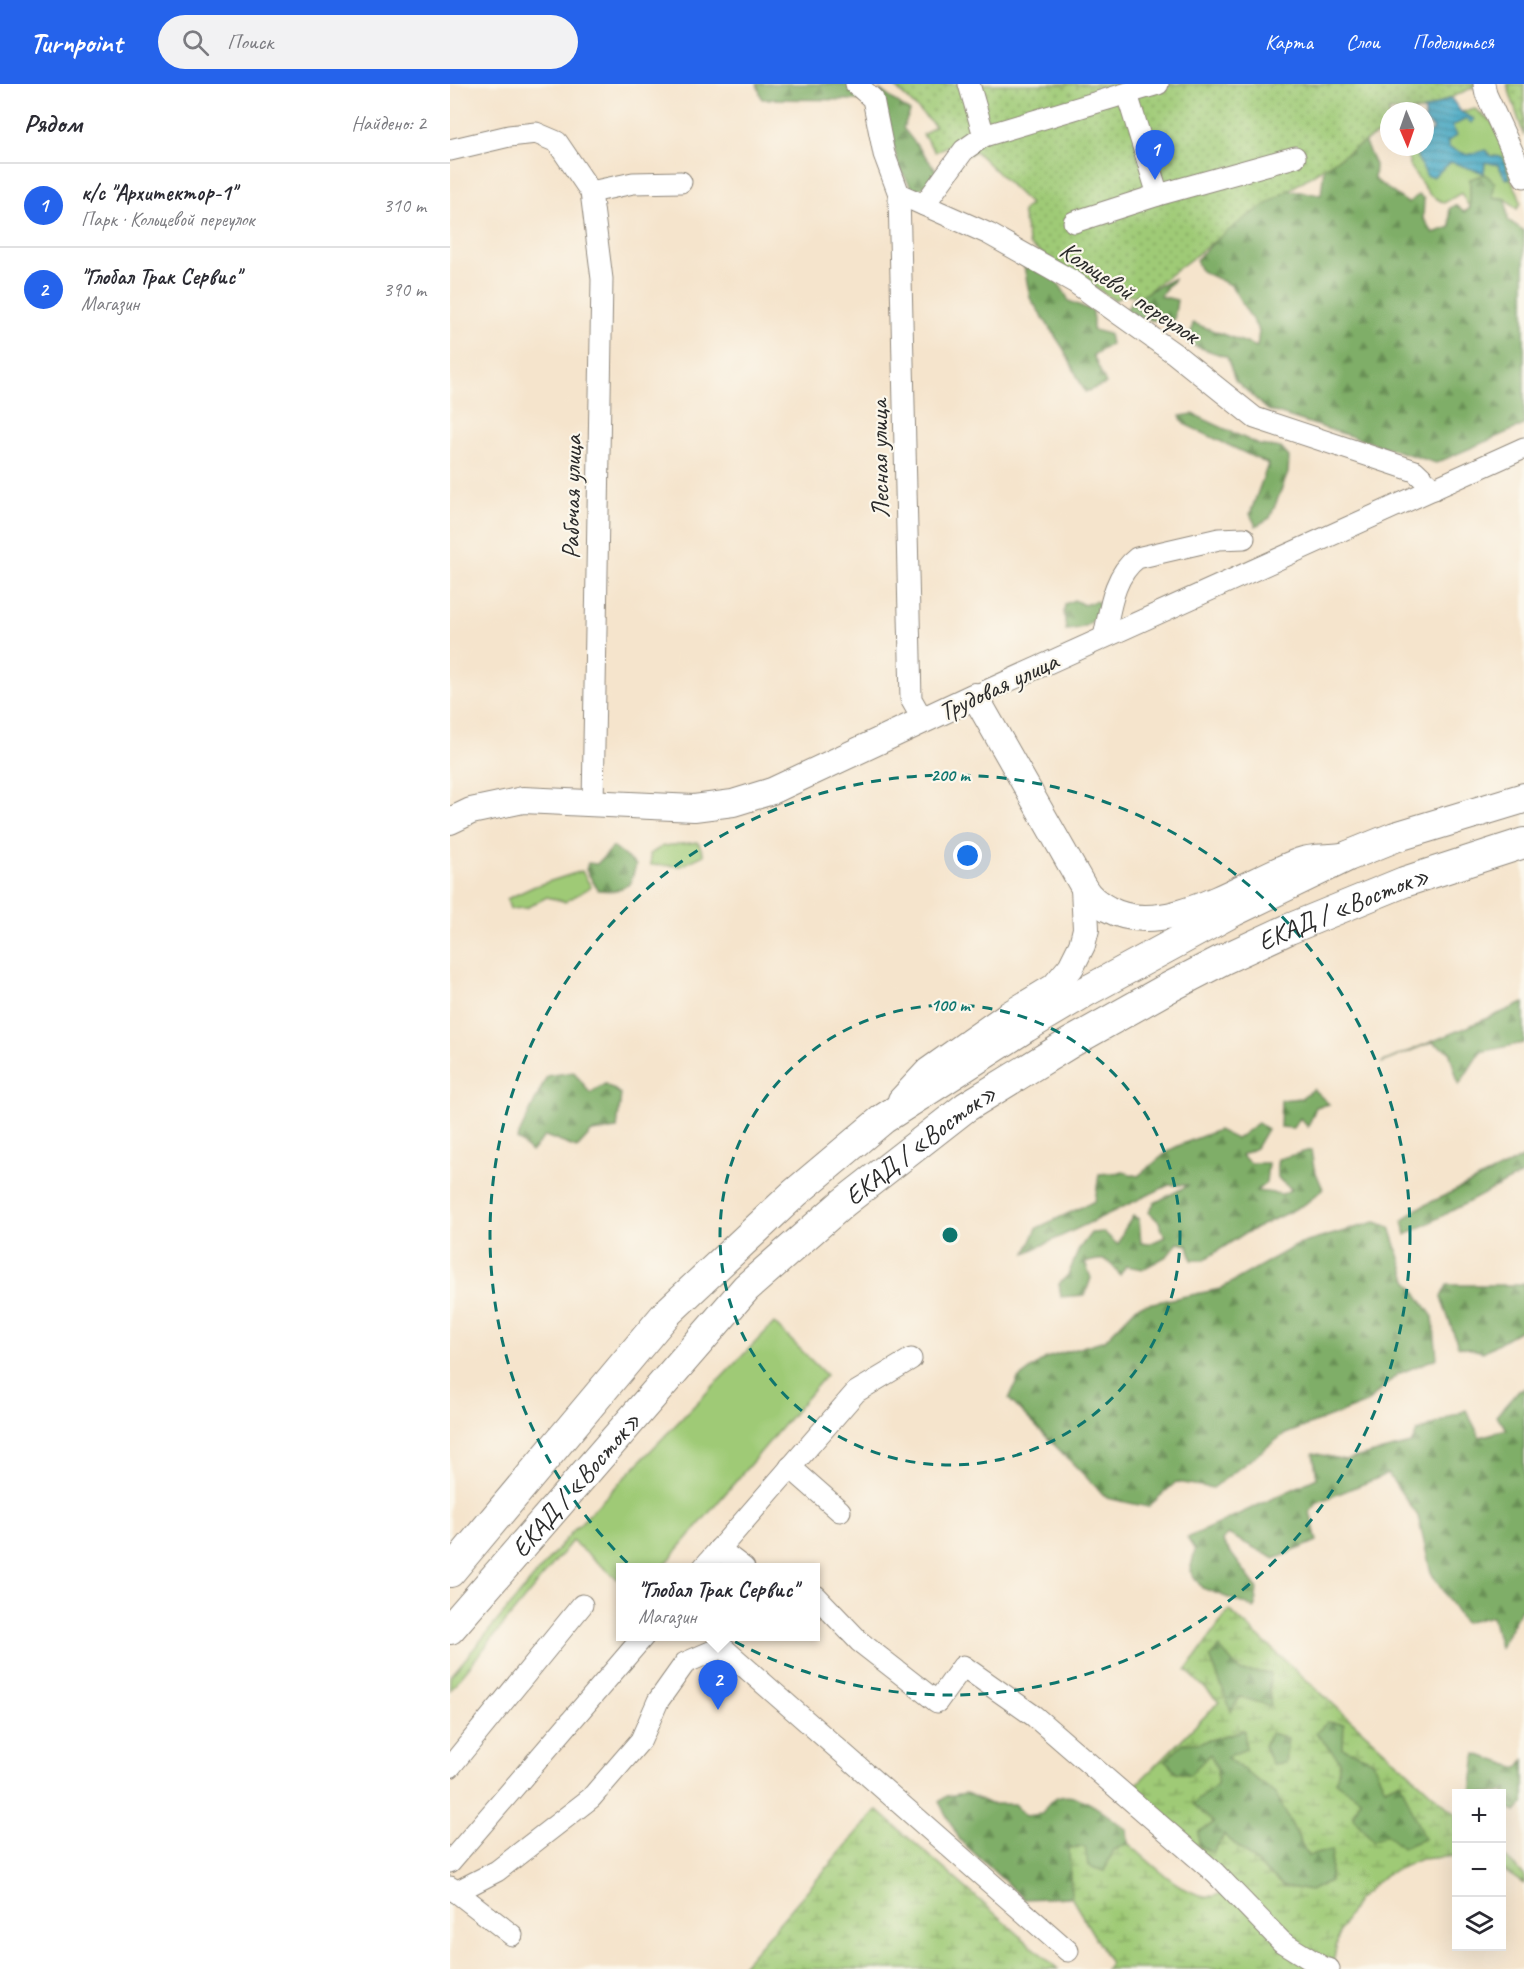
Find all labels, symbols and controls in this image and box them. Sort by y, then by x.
search box [158,15,578,69]
text: Turnpoint [30,25,122,60]
icon: search [179,26,212,59]
text: Поиск [227,28,273,56]
text: Карта [1265,29,1313,55]
text: Слои [1346,29,1380,55]
text: Поделиться [1413,29,1494,55]
north arrow [1380,102,1434,156]
text: Рядом [24,107,82,140]
text: Найдено: 2 [351,111,426,136]
pin: 1 [1136,130,1174,180]
text: к/с "Архитектор-1" [81,179,236,207]
text: 1 [39,193,48,218]
text: 310 m [383,193,426,218]
text: Парк · Кольцевой переулок [81,207,254,232]
street label: Кольцевой переулок [1053,234,1208,353]
text: "Глобал Трак Сервис" [81,263,240,291]
text: 2 [39,277,48,302]
text: 390 m [383,277,426,302]
text: Магазин [81,291,139,316]
street label: Лесная улица [862,397,897,519]
street label: Рабочая улица [554,433,589,559]
street label: Трудовая улица [933,644,1065,728]
text: 200 m [931,764,971,786]
your location [953,841,982,870]
street label: ЕКАД / «Восток» [1252,859,1433,958]
text: 100 m [931,994,971,1016]
street label: ЕКАД / «Восток» [838,1076,1003,1213]
centre of rings [940,1225,960,1245]
street label: ЕКАД / «Восток» [504,1405,648,1564]
popup [616,1563,820,1641]
text: "Глобал Трак Сервис" [638,1576,798,1604]
text: Магазин [638,1604,697,1629]
pin: 2 [698,1660,738,1710]
map controls [1452,1789,1506,1951]
button: + [1452,1789,1506,1843]
button: − [1452,1843,1506,1897]
button: layers [1452,1897,1506,1951]

